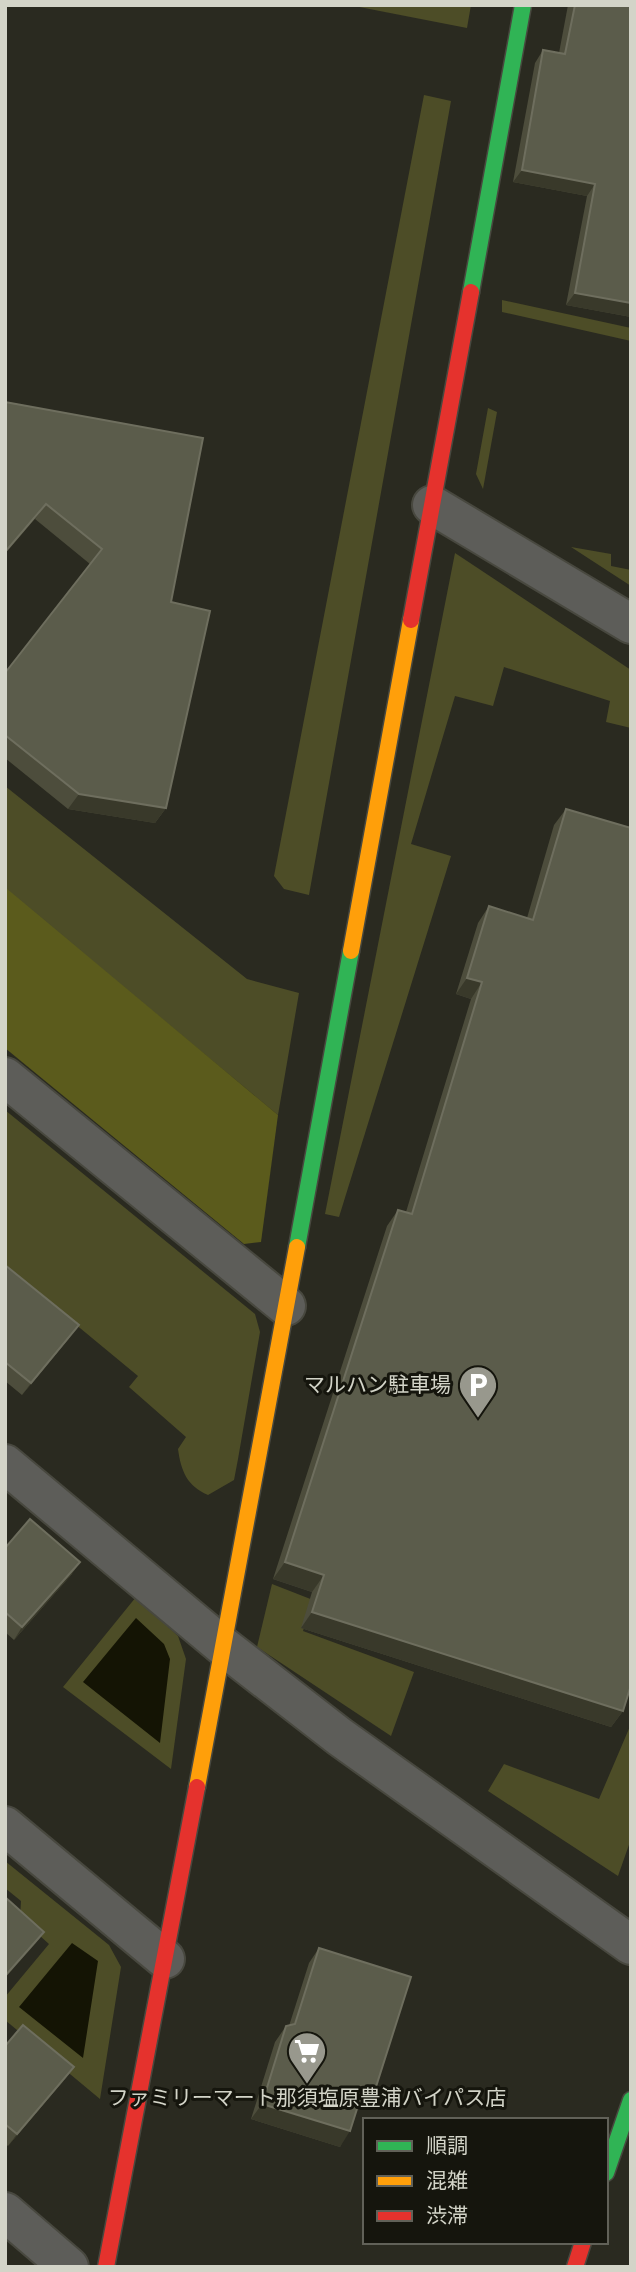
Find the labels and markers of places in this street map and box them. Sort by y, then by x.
parking icon: マルハン駐車場 [457,1364,499,1419]
place label: マルハン駐車場 [304,1372,451,1397]
supermarket icon: ファミリーマート那須塩原豊浦バイパス店 [286,2030,328,2085]
place label: ファミリーマート那須塩原豊浦バイパス店 [108,2085,506,2110]

